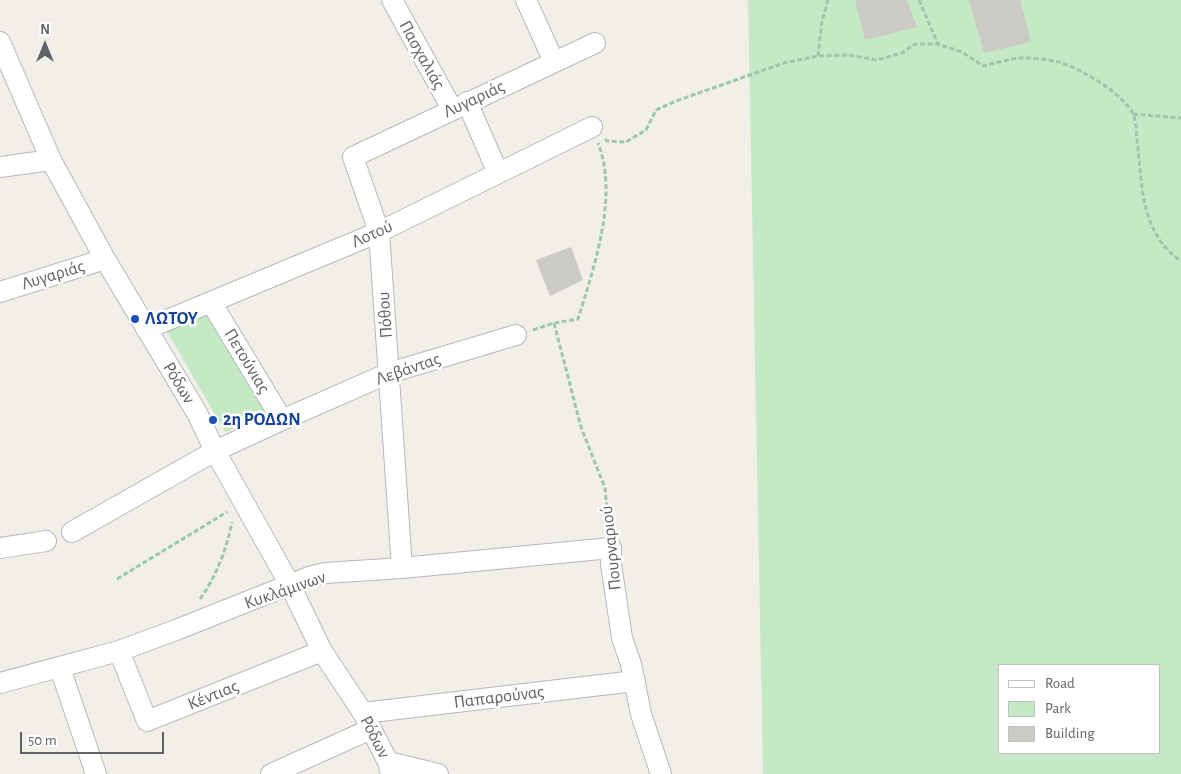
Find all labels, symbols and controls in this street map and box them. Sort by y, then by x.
street label: Πασχαλιάς [394,17,450,93]
north arrow [20,20,70,70]
text: N [40,23,50,37]
street label: Λυγαριάς [440,75,508,123]
street label: Λοτού [348,215,396,253]
street label: Λυγαριάς [19,255,87,295]
street label: Πόθου [373,291,397,339]
place label: ΛΩΤΟΥ [145,308,198,330]
marker: ΛΩΤΟΥ [129,313,141,325]
street label: Πετούνιας [219,325,275,397]
street label: Λεβάντας [373,348,443,390]
street label: Ρόδων [158,358,200,408]
place label: 2η ΡΟΔΩΝ [223,409,301,431]
marker: 2η ΡΟΔΩΝ [207,414,219,426]
street label: Πουρναριού [596,505,626,591]
street label: Κυκλάμινων [241,566,329,614]
legend [998,664,1161,754]
street label: Κέντιας [184,675,242,715]
text: Road [1045,676,1075,691]
street label: Παπαρούνας [453,681,545,713]
text: Park [1045,701,1071,716]
street label: Ρόδων [355,712,395,762]
scale bar [22,722,166,754]
text: Building [1045,726,1095,741]
text: 50 m [28,733,57,748]

